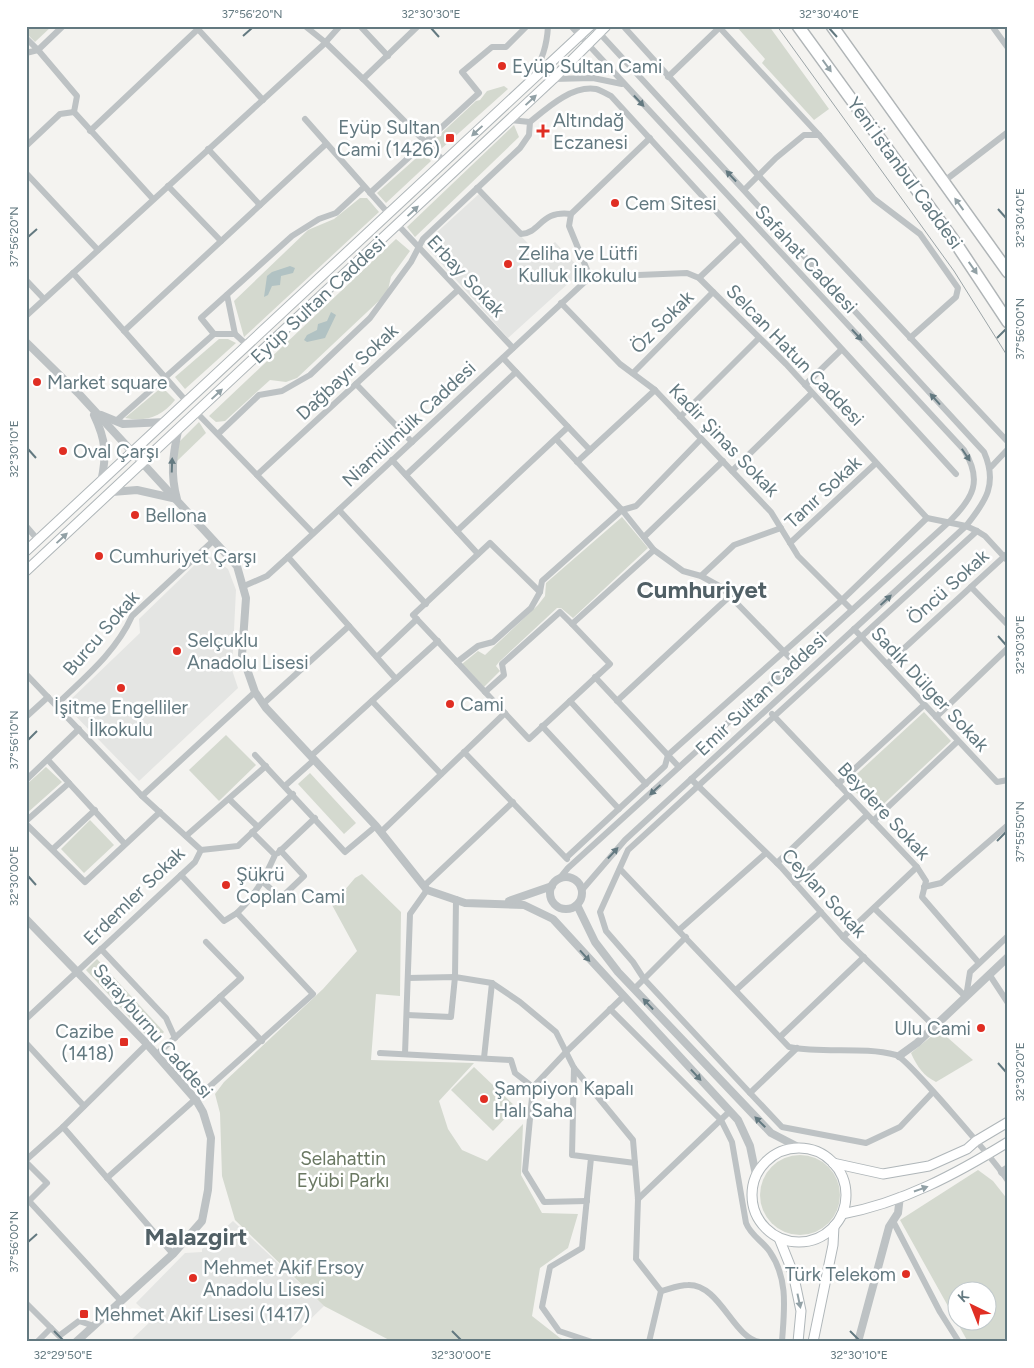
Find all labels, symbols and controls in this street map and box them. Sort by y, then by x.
text: 37°56'20"N [221,7,283,21]
text: 32°30'30"E [401,7,461,21]
text: 32°30'40"E [799,7,859,21]
place label: Eyüp Sultan Cami [512,55,662,78]
one-way arrow [822,59,832,73]
marker: Eyüp Sultan Cami [496,60,508,72]
street label: Yeni İstanbul Caddesi [842,93,968,253]
one-way arrow [525,94,537,106]
one-way arrow [633,95,645,107]
place label: Altındağ Eczanesi [553,109,628,154]
place label: Eyüp Sultan Cami (1426) [337,116,440,161]
one-way arrow [471,125,483,137]
marker: Altındağ Eczanesi [537,125,549,137]
marker: Eyüp Sultan Cami (1426) [444,132,456,144]
one-way arrow [725,170,737,182]
text: 32°30'40"E [1013,188,1027,248]
place label: Cem Sitesi [625,192,717,215]
marker: Cem Sitesi [609,197,621,209]
one-way arrow [954,197,964,211]
street label: Safahat Caddesi [750,200,862,318]
one-way arrow [406,205,418,217]
text: 37°56'20"N [7,206,21,268]
street label: Erbay Sokak [422,230,510,322]
street label: Eyüp Sultan Caddesi [246,232,390,368]
place label: Zeliha ve Lütfi Kulluk İlkokulu [518,242,638,287]
marker: Zeliha ve Lütfi Kulluk İlkokulu [502,258,514,270]
one-way arrow [968,262,978,275]
street label: Selcan Hatun Caddesi [721,279,869,431]
street label: Öz Sokak [626,285,699,358]
text: 37°56'00"N [1013,298,1027,360]
street label: Dağbayır Sokak [291,318,403,425]
one-way arrow [851,329,863,341]
street label: Niamülmülk Caddesi [338,356,480,492]
place label: Market square [47,371,167,394]
marker: Market square [31,376,43,388]
street label: Kadir Şinas Sokak [664,379,784,502]
one-way arrow [211,388,223,400]
one-way arrow [929,393,941,405]
text: 32°30'10"E [7,420,21,478]
place label: Oval Çarşı [73,440,159,463]
marker: Oval Çarşı [57,445,69,457]
one-way arrow [962,448,971,462]
street label: Tanır Sokak [780,450,866,533]
one-way arrow [169,456,177,472]
place label: Bellona [145,504,207,527]
marker: Bellona [129,509,141,521]
one-way arrow [56,532,68,544]
street label: Öncü Sokak [903,544,994,630]
place label: Cumhuriyet Çarşı [109,545,257,568]
marker: Cumhuriyet Çarşı [93,550,105,562]
district label: Cumhuriyet [636,575,768,604]
street label: Burcu Sokak [58,585,145,680]
one-way arrow [880,594,892,606]
text: 32°30'30"E [1013,615,1027,675]
street label: Sadık Dülger Sokak [866,622,994,757]
street label: Emir Sultan Caddesi [691,627,831,761]
place label: Selçuklu Anadolu Lisesi [187,629,309,674]
marker: Selçuklu Anadolu Lisesi [171,645,183,657]
marker: İşitme Engelliler İlkokulu [115,682,127,694]
place label: Cami [460,693,504,716]
place label: İşitme Engelliler İlkokulu [54,696,189,741]
marker: Cami [444,698,456,710]
text: 37°56'10"N [7,710,21,770]
street label: Beydere Sokak [833,757,936,865]
one-way arrow [648,784,661,795]
text: 37°55'50"N [1013,801,1027,863]
street label: Erdemler Sokak [79,841,190,950]
street label: Ceylan Sokak [777,844,872,943]
text: 32°30'00"E [7,846,21,906]
one-way arrow [607,847,619,859]
place label: Şükrü Coplan Cami [236,863,345,908]
marker: Şükrü Coplan Cami [220,879,232,891]
one-way arrow [579,949,591,961]
street label: Sarayburnu Caddesi [88,959,218,1103]
one-way arrow [642,999,654,1011]
place label: Ulu Cami [894,1017,971,1040]
place label: Cazibe (1418) [55,1020,114,1065]
marker: Ulu Cami [975,1022,987,1034]
marker: Cazibe (1418) [118,1036,130,1048]
text: 32°30'20"E [1013,1042,1027,1102]
one-way arrow [690,1068,702,1080]
place label: Şampiyon Kapalı Halı Saha [494,1077,634,1122]
marker: Şampiyon Kapalı Halı Saha [478,1093,490,1105]
one-way arrow [754,1116,766,1128]
park label: Selahattin Eyübi Parkı [297,1147,389,1192]
one-way arrow [914,1185,929,1193]
text: 37°56'00"N [7,1211,21,1273]
district label: Malazgirt [145,1222,247,1251]
place label: Mehmet Akif Ersoy Anadolu Lisesi [203,1256,364,1301]
place label: Türk Telekom [785,1263,896,1286]
marker: Türk Telekom [900,1268,912,1280]
marker: Mehmet Akif Ersoy Anadolu Lisesi [187,1272,199,1284]
north arrow [946,1280,996,1330]
text: K [954,1287,973,1306]
one-way arrow [795,1293,803,1308]
place label: Mehmet Akif Lisesi (1417) [94,1303,310,1326]
marker: Mehmet Akif Lisesi (1417) [78,1308,90,1320]
text: 32°29'50"E [33,1348,93,1362]
text: 32°30'00"E [431,1348,491,1362]
text: 32°30'10"E [830,1348,888,1362]

